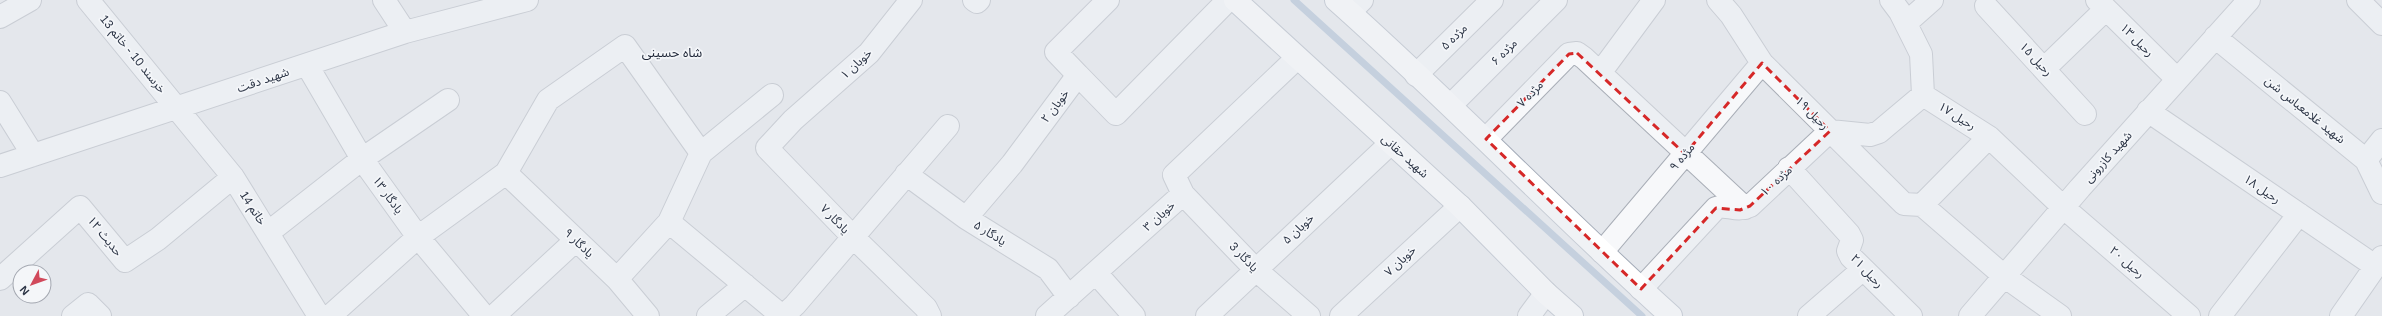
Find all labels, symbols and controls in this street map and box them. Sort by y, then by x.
street label: خرسند 10 - خاتم 13 [96,12,169,97]
street label: رحیل ۱۳ [2117,20,2157,60]
street label: مژده ۵ [1438,21,1470,53]
street label: مژده ۶ [1488,36,1520,68]
street label: رحیل ۱۵ [2017,39,2055,79]
district label: شاه حسینی [642,45,702,61]
street label: خوبان ۱ [837,46,875,82]
street label: شهید دقت [235,65,291,95]
street label: شهید غلامعباس شن [2262,73,2348,147]
street label: مژده ۷ [1514,78,1546,110]
street label: خوبان ۲ [1038,87,1072,125]
street label: رحیل ۱۹ [1792,93,1832,133]
street label: رحیل ۱۷ [1936,99,1978,133]
street label: شهید کازرونی [2081,128,2135,186]
street label: شهید حقانی [1379,131,1431,181]
street label: مژده ۹ [1667,140,1697,174]
street label: مژده ۱۰ [1757,163,1795,199]
street label: رحیل ۱۸ [2241,172,2283,206]
street label: یادگار ۱۳ [370,174,406,216]
street label: خاتم 14 [235,188,269,229]
street label: خوبان ۳ [1140,198,1178,234]
street label: یادگار ۷ [817,201,853,237]
street label: خوبان ۵ [1279,211,1317,247]
street label: حدیث ۱۲ [85,213,125,259]
street label: یادگار ۵ [971,218,1009,249]
street label: یادگار ۹ [561,226,597,261]
street label: یادگار 3 [1227,239,1261,275]
street label: خوبان ۷ [1381,243,1419,279]
street label: رحیل ۲۰ [2107,243,2147,281]
street label: رحیل ۲۱ [1848,251,1886,291]
north arrow [12,264,52,304]
text: N [17,284,32,297]

